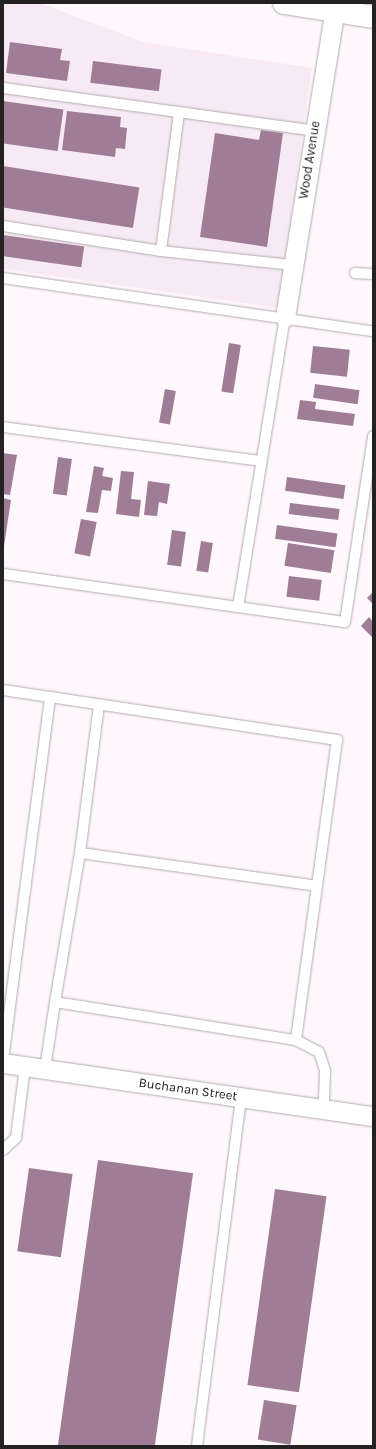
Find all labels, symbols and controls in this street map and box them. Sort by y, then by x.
street label: Wood Avenue [296,120,324,200]
street label: Buchanan Street [138,1075,238,1105]

